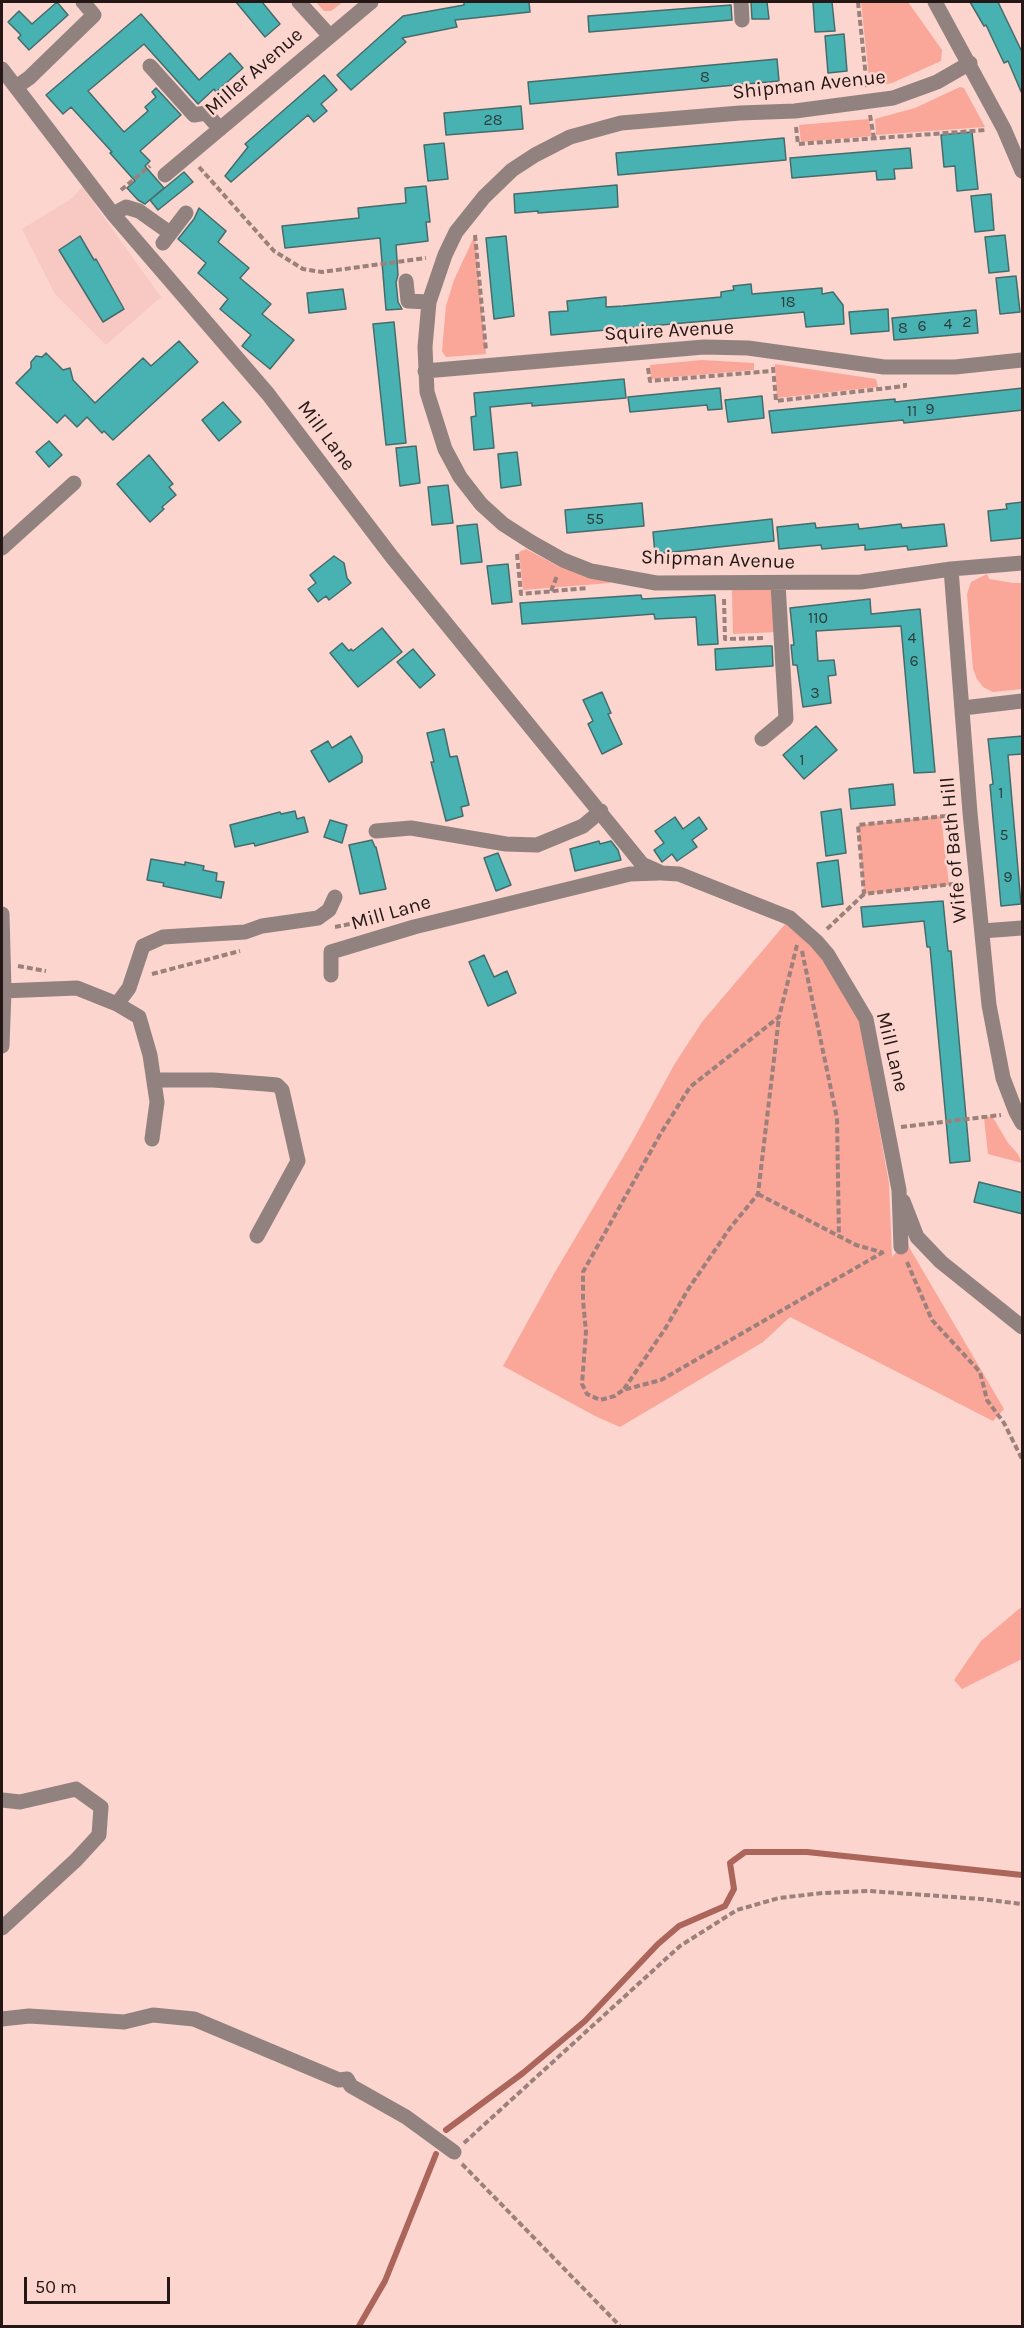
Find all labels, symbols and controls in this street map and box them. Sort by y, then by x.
street label: Miller Avenue [200,23,308,121]
street label: Shipman Avenue [731,65,887,105]
house number: 8 [700,67,710,87]
house number: 28 [483,110,503,130]
house number: 18 [780,292,796,312]
house number: 2 [962,312,972,332]
house number: 4 [944,314,952,334]
street label: Squire Avenue [604,316,734,346]
house number: 6 [917,316,927,336]
house number: 8 [898,318,908,338]
street label: Mill Lane [292,396,360,476]
house number: 9 [925,399,935,419]
house number: 11 [907,401,917,421]
house number: 55 [586,509,604,529]
street label: Shipman Avenue [641,545,795,575]
house number: 110 [808,608,828,628]
house number: 4 [908,628,916,648]
house number: 6 [909,651,919,671]
house number: 3 [810,683,820,703]
house number: 1 [799,750,805,770]
street label: Wife of Bath Hill [936,776,972,924]
house number: 1 [998,783,1004,803]
house number: 5 [999,825,1009,845]
house number: 9 [1003,867,1013,887]
street label: Mill Lane [348,890,434,936]
street label: Mill Lane [870,1010,914,1094]
scale bar [27,2265,172,2303]
text: 50 m [35,2276,77,2298]

